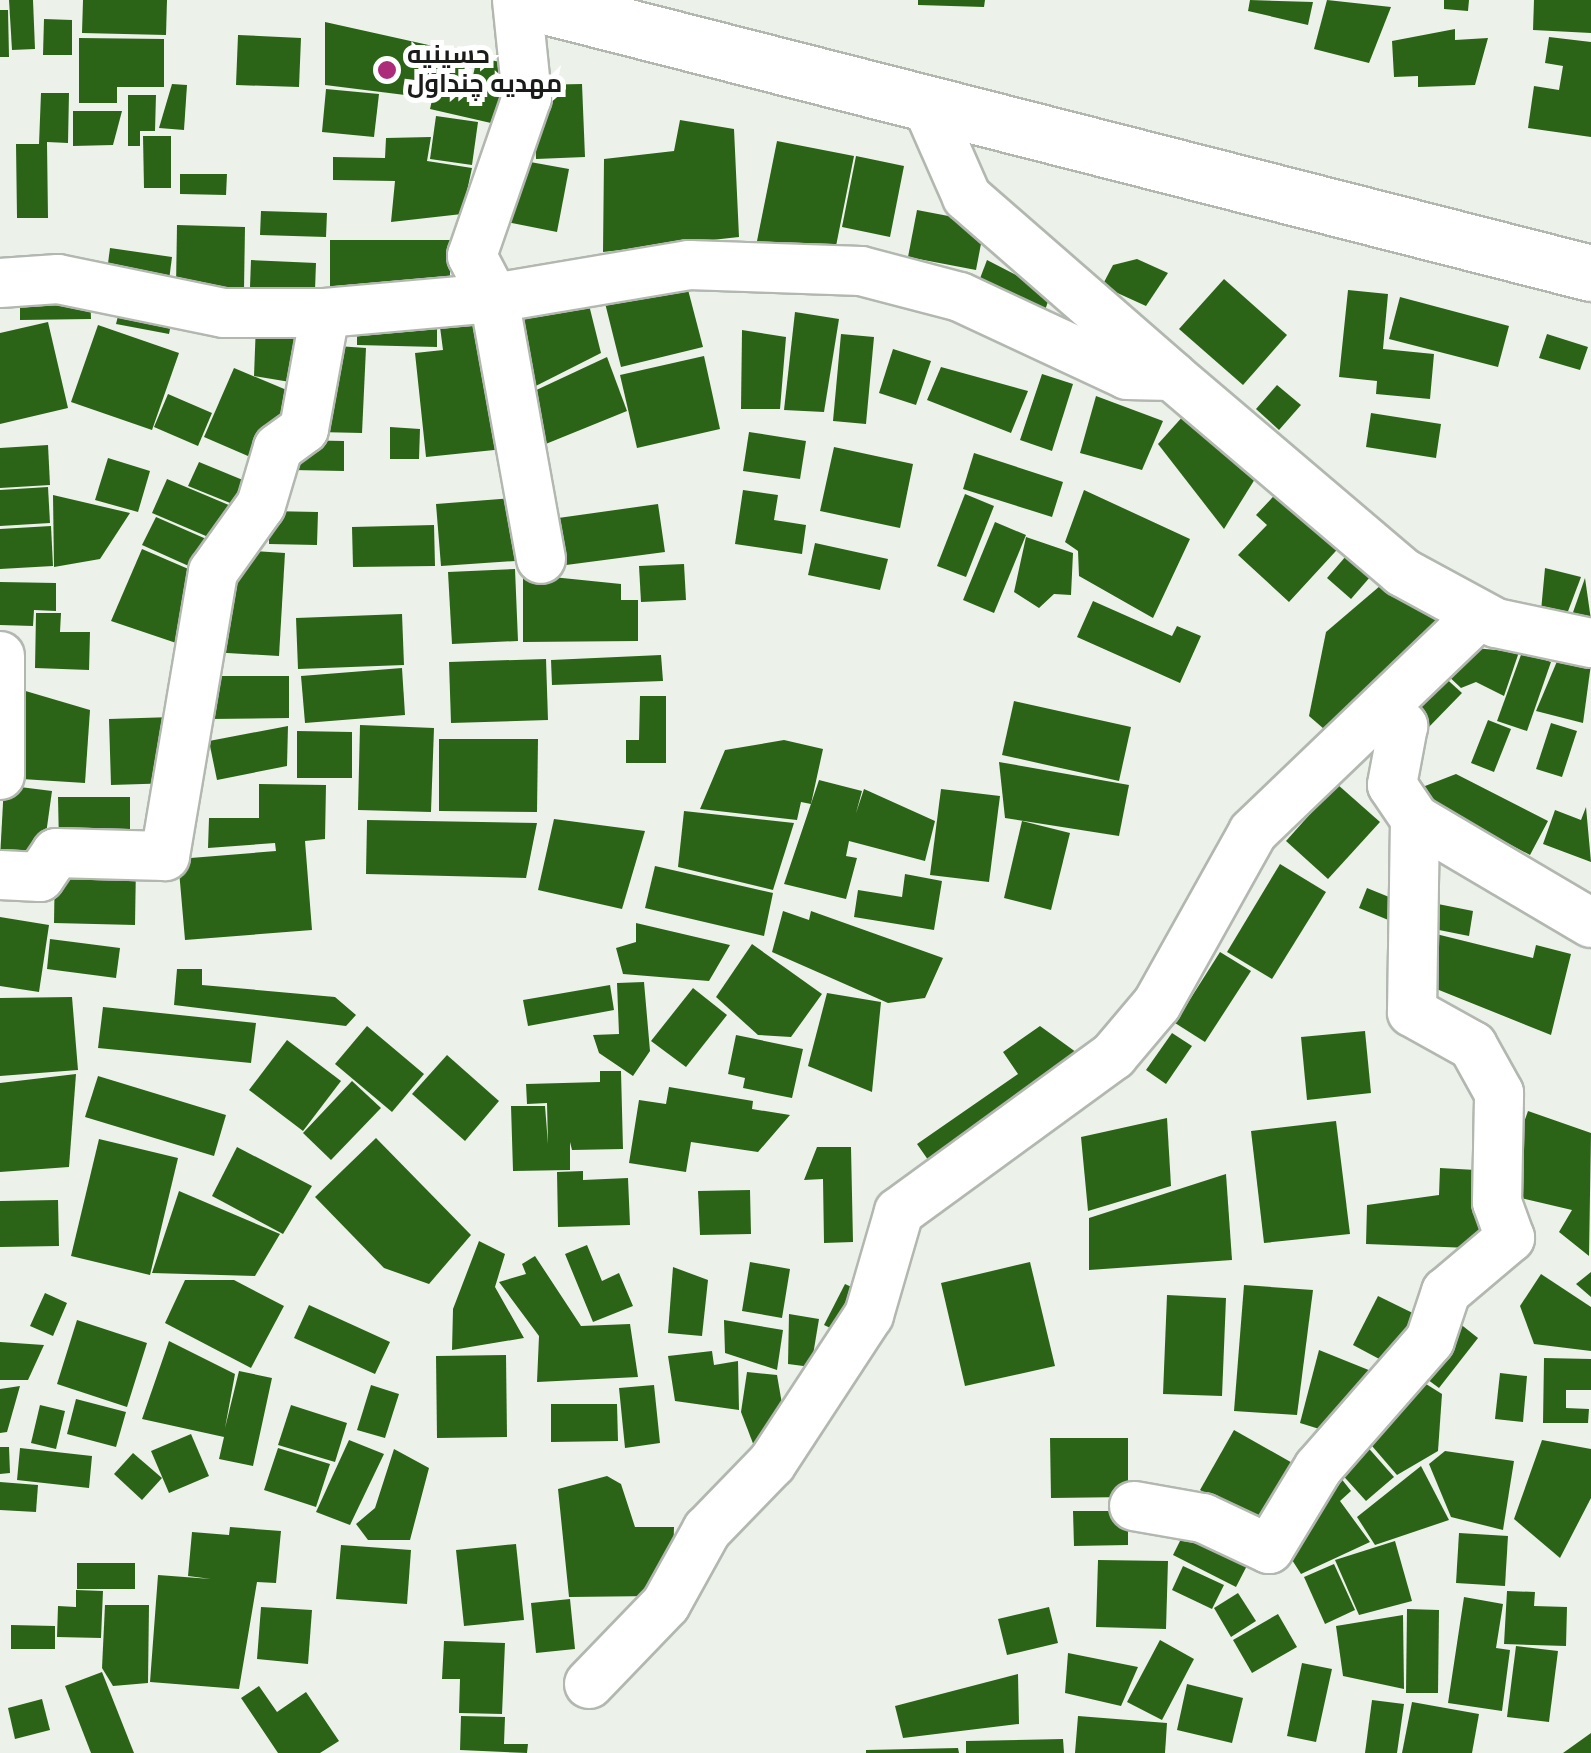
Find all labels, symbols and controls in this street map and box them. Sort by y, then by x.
place label: حسینیه مهدیه چنداول [407,41,562,100]
marker: حسینیه مهدیه چنداول [376,59,398,81]

